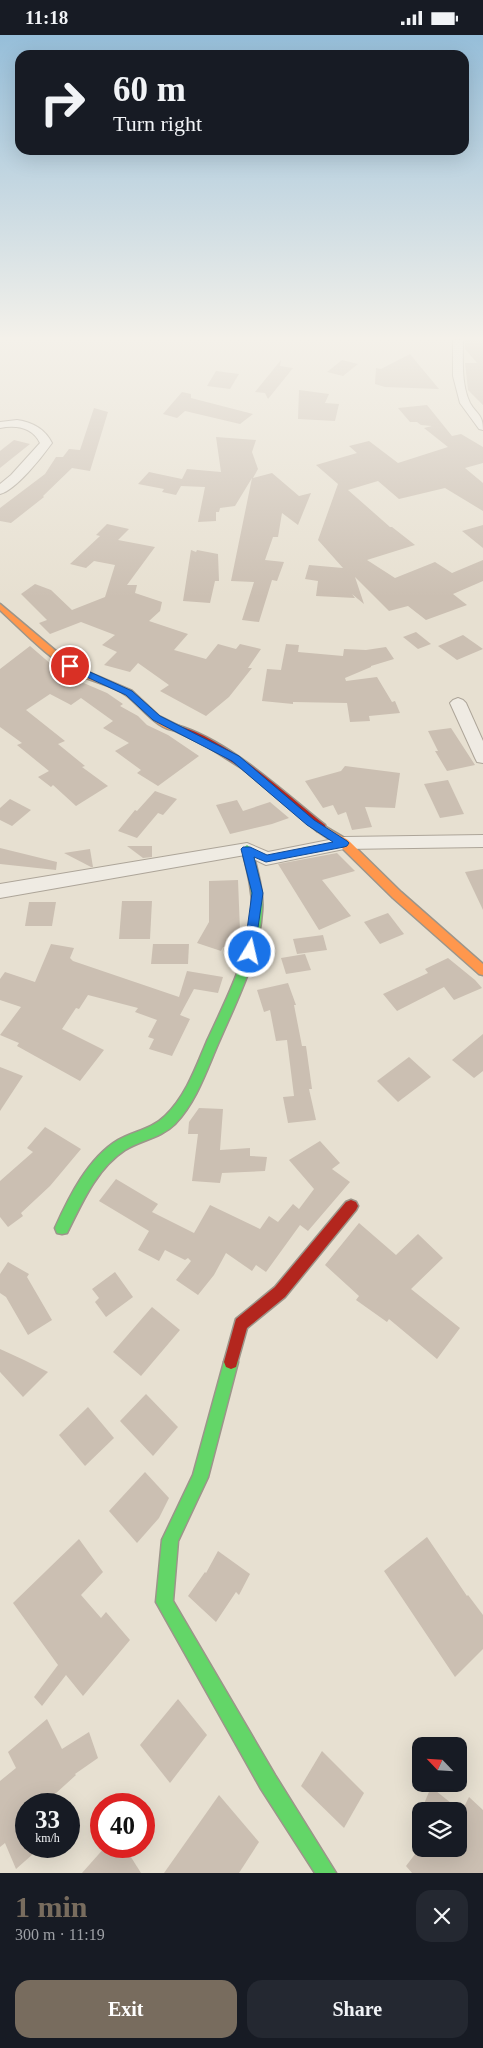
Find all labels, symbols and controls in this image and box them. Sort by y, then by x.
text: 11:18 [25,7,68,28]
icon: right [30,70,95,135]
text: 60 m [113,70,186,109]
text: Turn right [113,111,202,136]
pin [49,645,91,687]
icon: arrive [56,652,84,680]
position arrow [223,925,275,977]
north arrow [412,1737,468,1793]
map controls [412,1737,467,1857]
speed limit sign: 40 [90,1793,155,1858]
button: layers [412,1802,467,1857]
text: 33 [35,1806,60,1833]
text: km/h [35,1831,60,1845]
text: 1 min [15,1890,88,1923]
button: close [416,1890,468,1942]
text: 300 m · 11:19 [15,1926,105,1943]
button: Exit [15,1980,237,2038]
button: Share [247,1980,468,2038]

